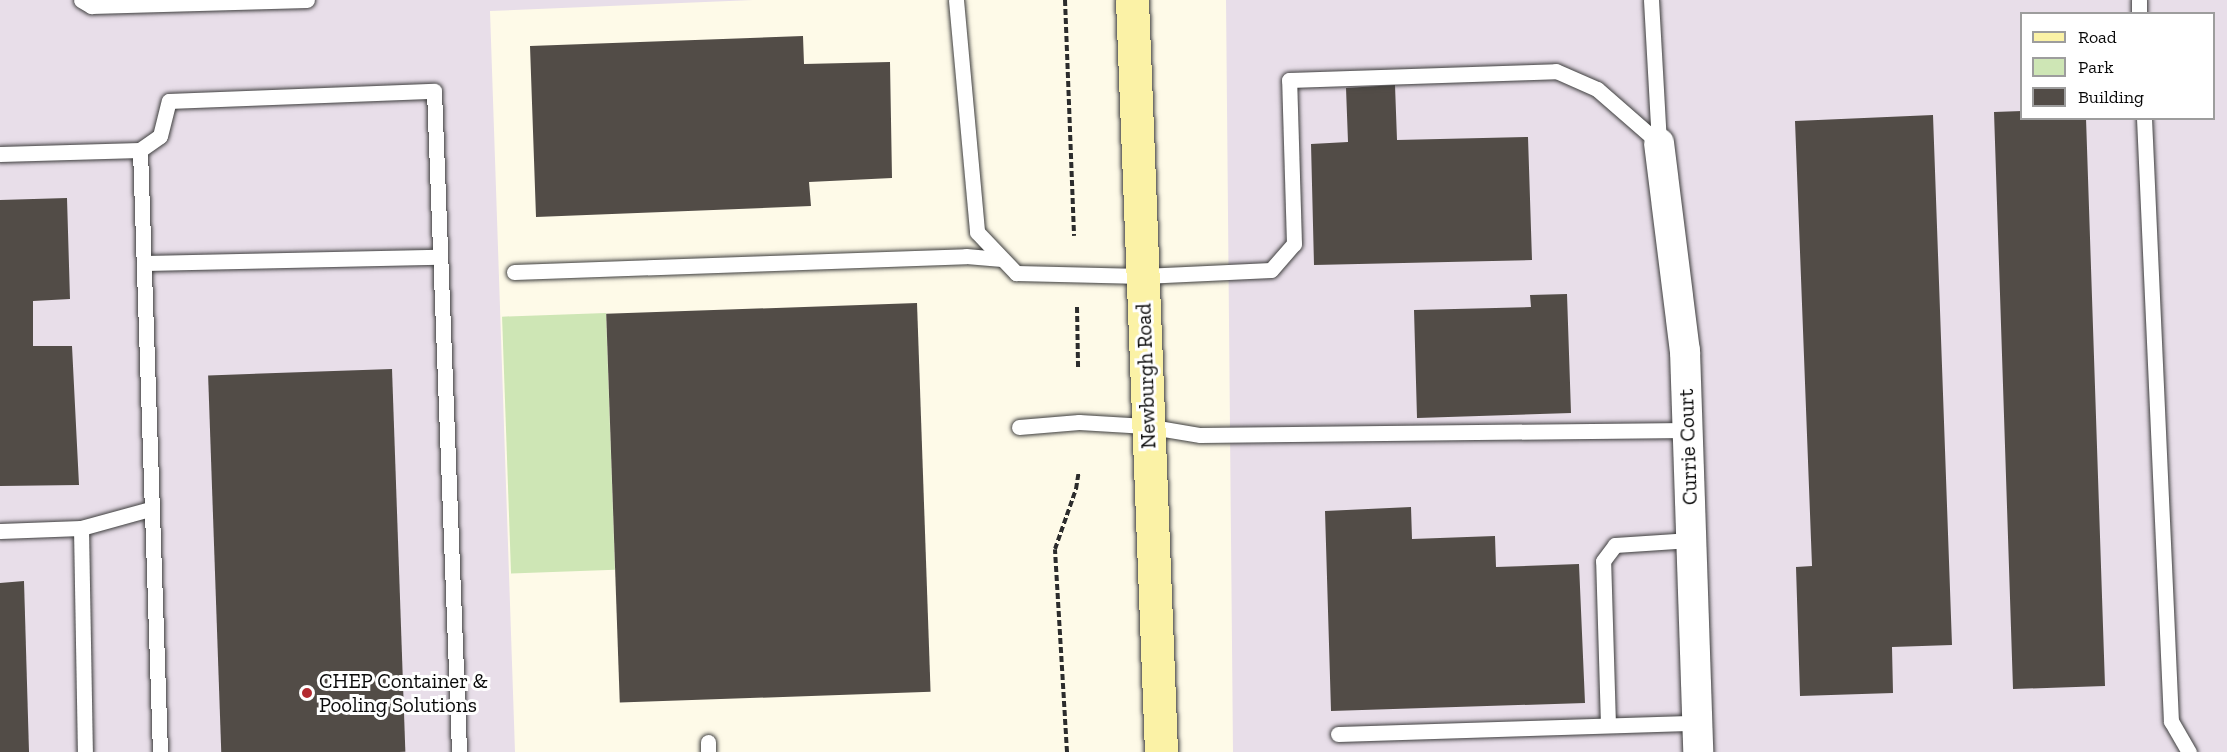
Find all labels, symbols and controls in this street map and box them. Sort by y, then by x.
legend [2020,12,2215,120]
text: Road [2078,26,2117,48]
text: Park [2078,56,2114,78]
text: Building [2078,86,2144,108]
street label: Newburgh Road [1131,303,1161,449]
street label: Currie Court [1673,388,1703,506]
place label: CHEP Container & Pooling Solutions [319,668,489,718]
marker: CHEP Container & Pooling Solutions [300,686,314,700]

